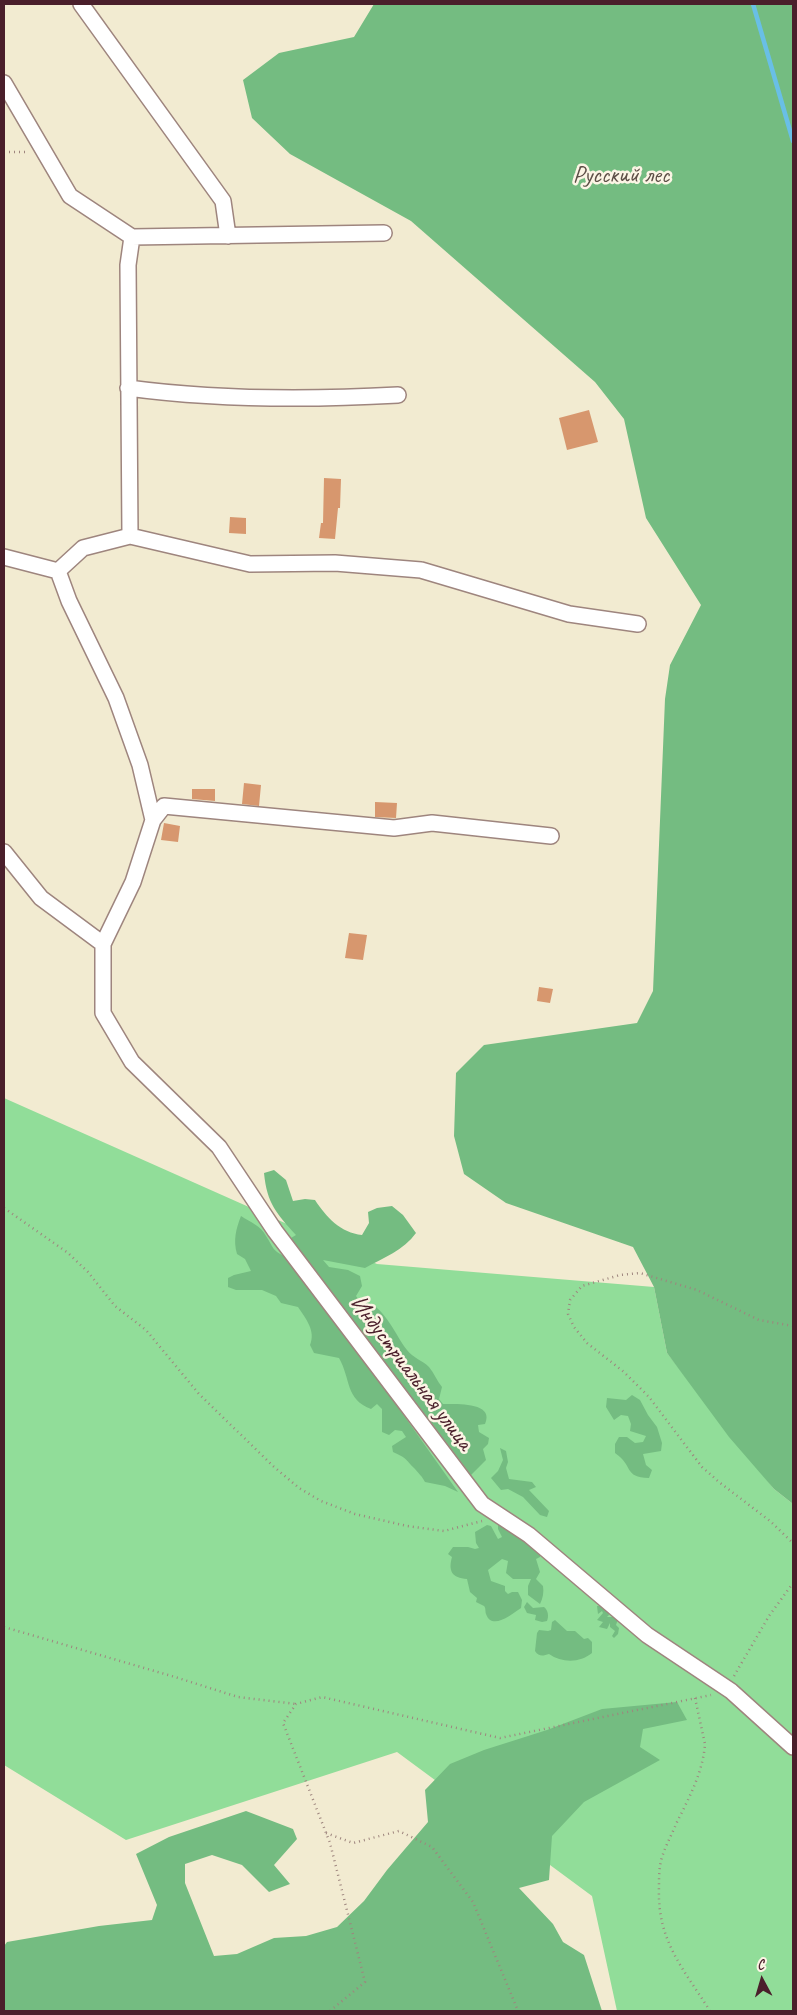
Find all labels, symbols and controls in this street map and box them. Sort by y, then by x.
park label: Русский лес [573,162,669,190]
street label: Индустриальная улица [343,1290,479,1456]
north arrow [737,1955,787,2005]
text: С [756,1956,765,1973]

